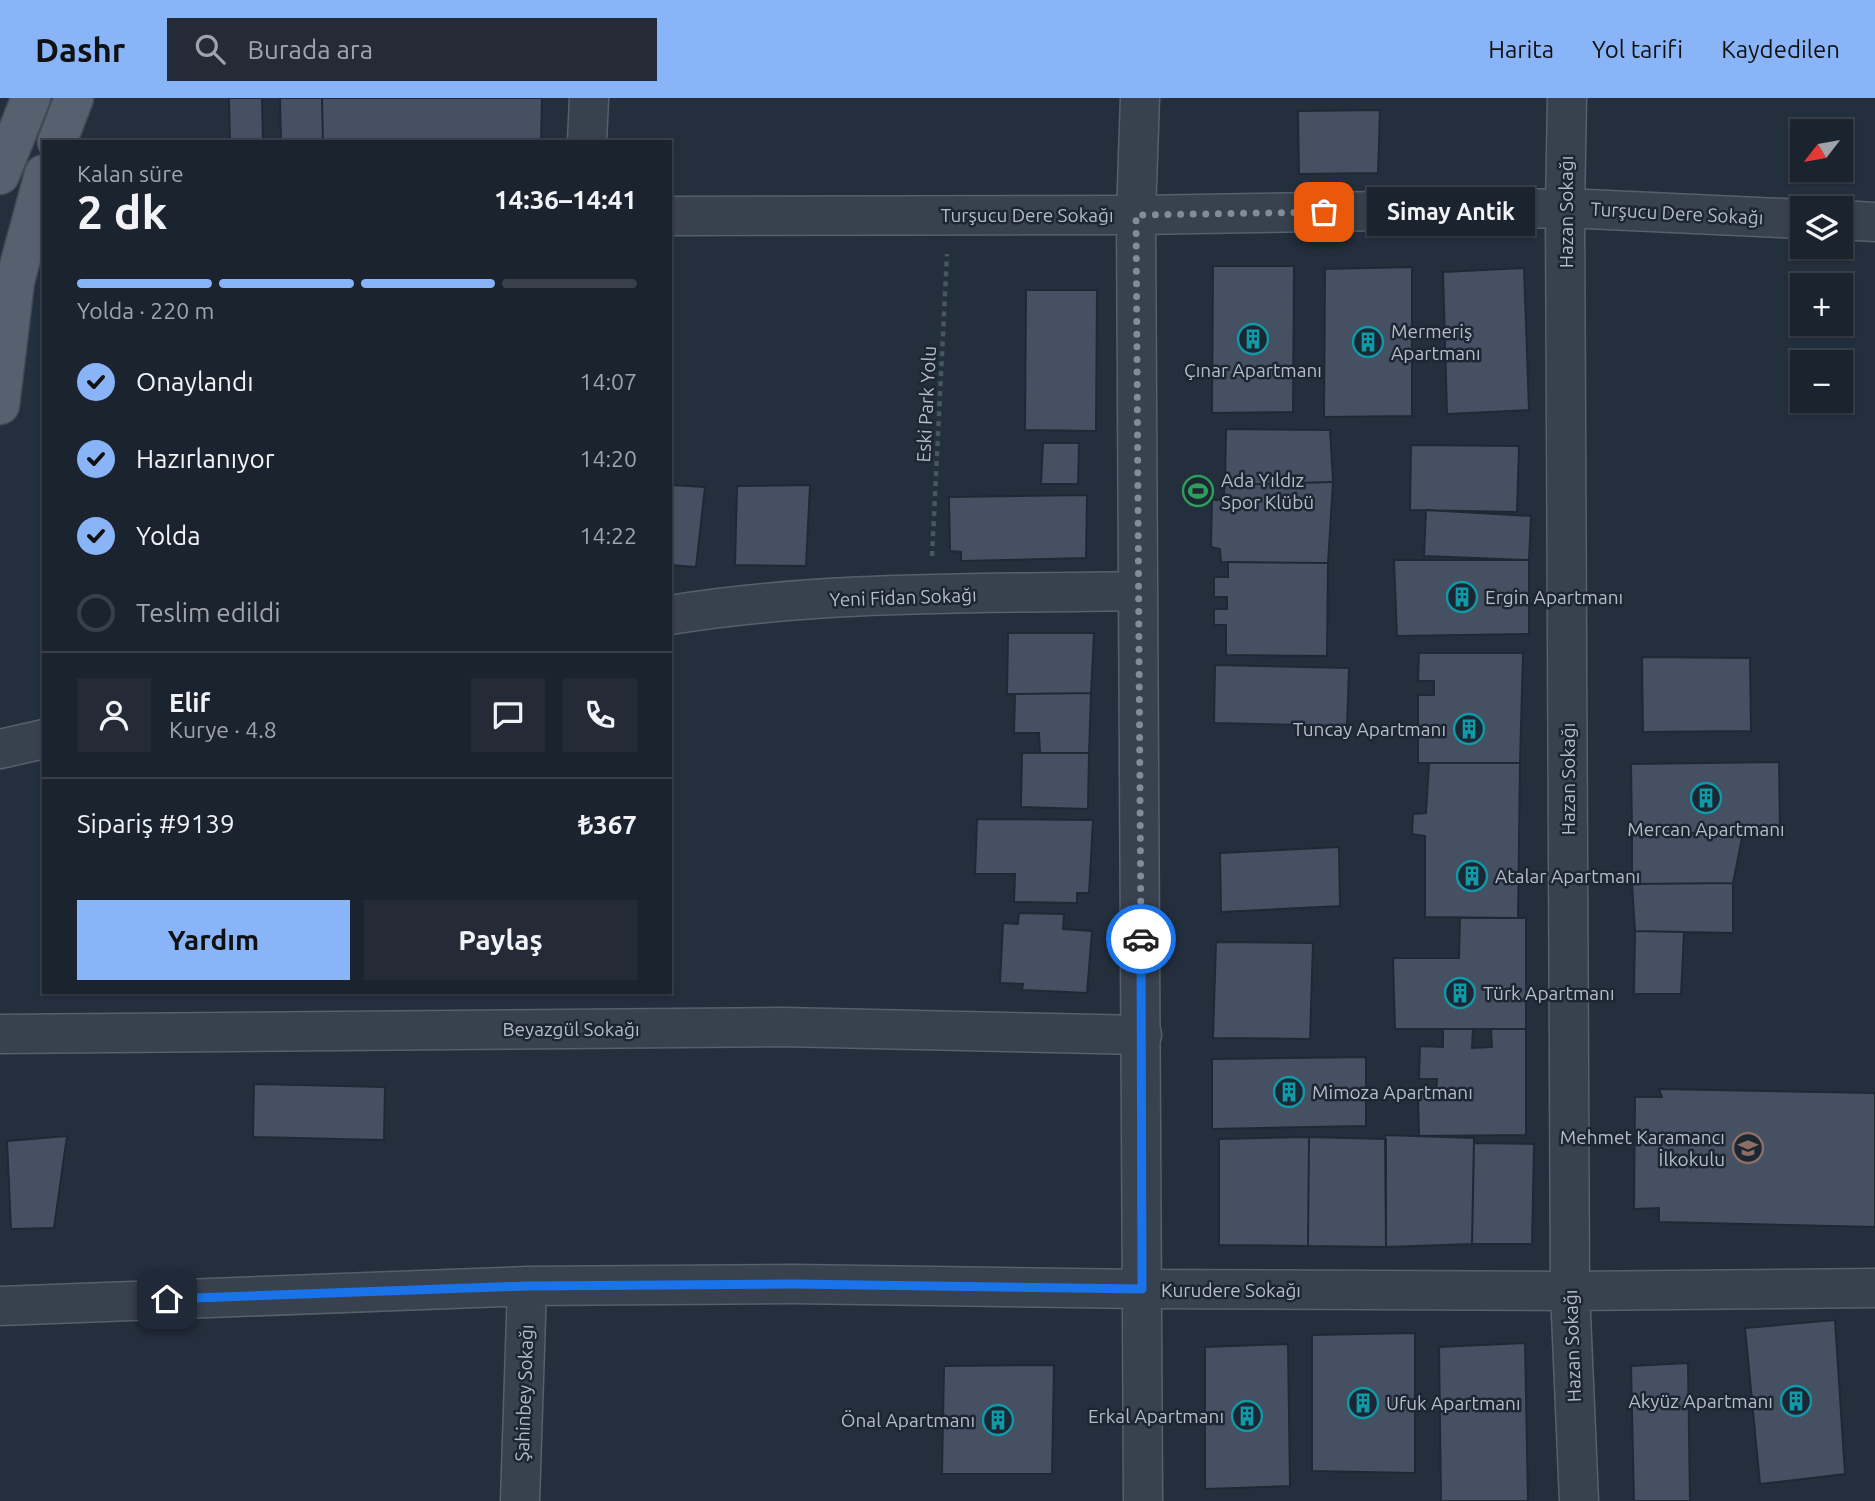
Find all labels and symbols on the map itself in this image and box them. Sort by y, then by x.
north arrow [1790,119,1853,182]
street label: Hazan Sokağı [1555,156,1577,268]
pin [1294,182,1354,242]
callout: Simay Antik [1366,188,1534,236]
street label: Turşucu Dere Sokağı [1590,197,1764,229]
street label: Turşucu Dere Sokağı [940,204,1114,226]
place label: Mermeriş Apartmanı [1391,320,1481,364]
building icon: Çınar Apartmanı [1236,322,1270,356]
building icon: Mermeriş Apartmanı [1351,325,1385,359]
street label: Eski Park Yolu [912,345,940,463]
place label: Çınar Apartmanı [1184,359,1322,381]
place label: Ada Yıldız Spor Klübü [1221,469,1314,513]
sports icon: Ada Yıldız Spor Klübü [1181,474,1215,508]
building icon: Ergin Apartmanı [1445,580,1479,614]
street label: Yeni Fidan Sokağı [829,583,977,611]
place label: Ergin Apartmanı [1485,586,1623,608]
building icon: Tuncay Apartmanı [1452,712,1486,746]
place label: Tuncay Apartmanı [1293,718,1446,740]
street label: Hazan Sokağı [1557,723,1579,835]
building icon: Mercan Apartmanı [1689,781,1723,815]
place label: Mercan Apartmanı [1627,818,1785,840]
building icon: Atalar Apartmanı [1455,859,1489,893]
place label: Atalar Apartmanı [1495,865,1640,887]
courier [1106,904,1176,974]
building icon: Türk Apartmanı [1443,976,1477,1010]
place label: Türk Apartmanı [1483,982,1615,1004]
street label: Beyazgül Sokağı [502,1018,640,1040]
building icon: Mimoza Apartmanı [1272,1075,1306,1109]
place label: Mimoza Apartmanı [1312,1081,1473,1103]
place label: Mehmet Karamancı İlkokulu [1560,1126,1725,1170]
school or university icon: Mehmet Karamancı İlkokulu [1731,1131,1765,1165]
pin [137,1269,197,1329]
street label: Kurudere Sokağı [1161,1279,1301,1301]
street label: Hazan Sokağı [1559,1289,1585,1403]
street label: Şahinbey Sokağı [511,1324,537,1462]
building icon: Akyüz Apartmanı [1779,1384,1813,1418]
building icon: Ufuk Apartmanı [1346,1386,1380,1420]
place label: Akyüz Apartmanı [1628,1390,1773,1412]
place label: Ufuk Apartmanı [1386,1392,1521,1414]
building icon: Erkal Apartmanı [1230,1399,1264,1433]
building icon: Önal Apartmanı [981,1403,1015,1437]
place label: Erkal Apartmanı [1088,1405,1224,1427]
place label: Önal Apartmanı [841,1409,975,1431]

